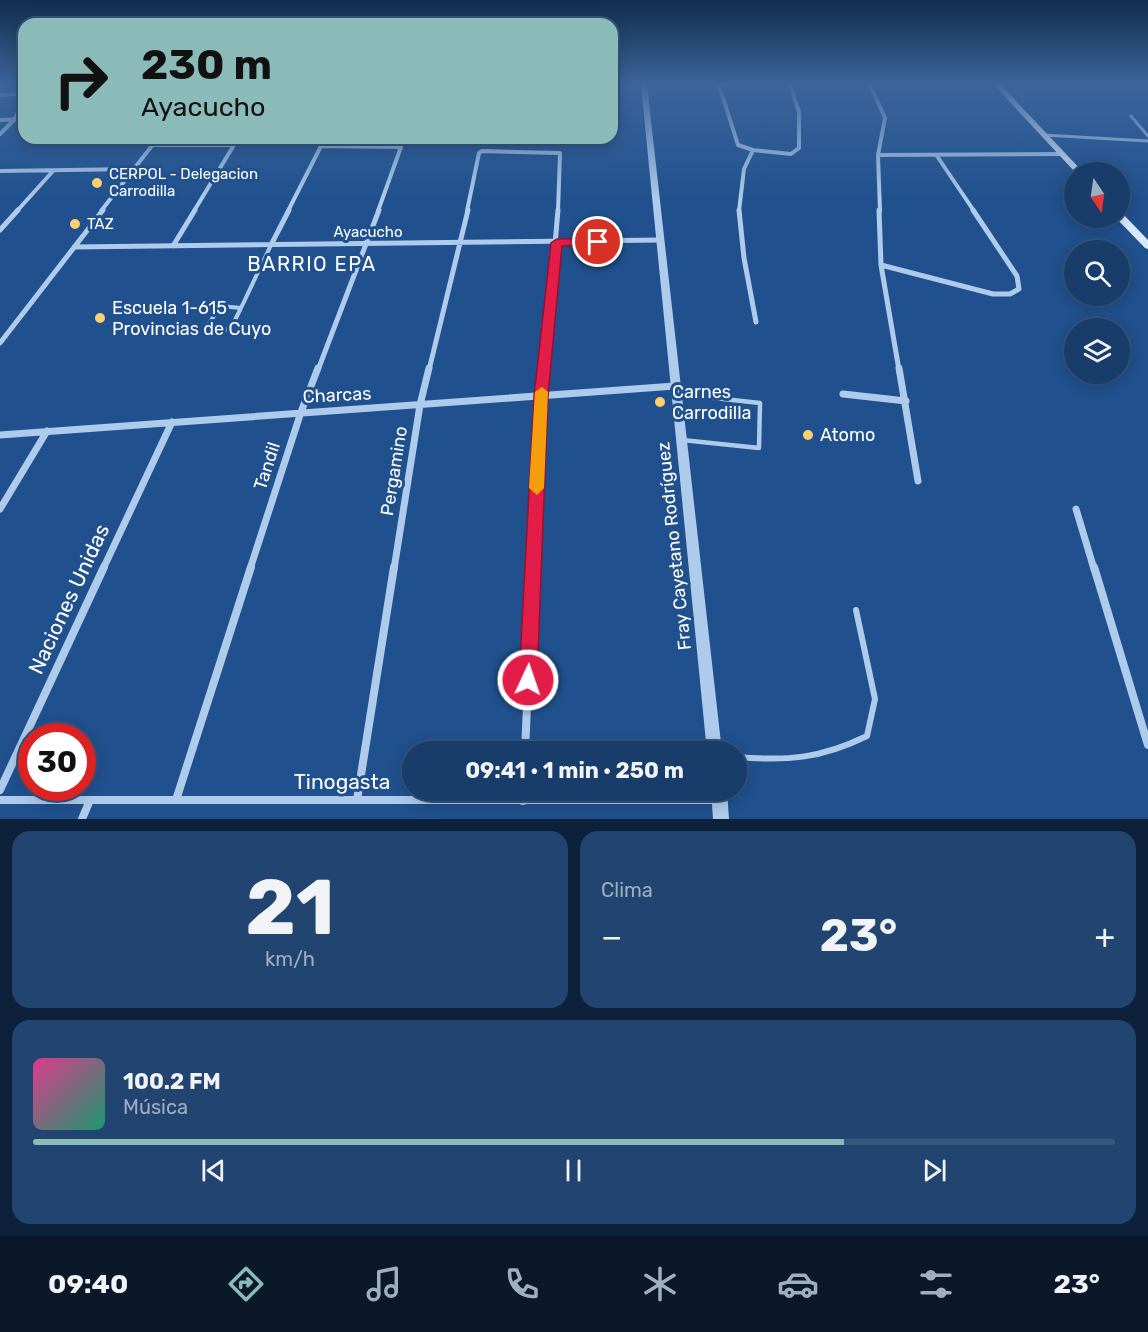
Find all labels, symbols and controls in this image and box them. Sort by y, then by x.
text: 230 m [141,40,272,90]
icon: right [42,42,120,120]
text: Ayacucho [141,91,266,123]
north arrow [1064,162,1130,228]
map controls [1064,162,1130,384]
place label: CERPOL - Delegacion Carrodilla [109,165,258,200]
marker: CERPOL - Delegacion Carrodilla [90,176,104,190]
place label: TAZ [87,215,114,233]
pin [572,216,623,267]
marker: TAZ [68,217,82,231]
street label: Ayacucho [333,223,403,241]
icon: arrive [581,225,614,258]
button: search [1064,240,1130,306]
district label: BARRIO EPA [247,252,377,276]
place label: Escuela 1-615 Provincias de Cuyo [112,297,271,340]
marker: Escuela 1-615 Provincias de Cuyo [93,311,107,325]
button: layers [1064,318,1130,384]
place label: Carnes Carrodilla [672,381,752,424]
street label: Charcas [302,382,372,408]
marker: Carnes Carrodilla [653,395,667,409]
place label: Atomo [820,424,875,446]
street label: Pergamino [376,425,412,517]
marker: Atomo [801,428,815,442]
street label: Tandil [249,439,285,493]
street label: Fray Cayetano Rodríguez [652,441,696,651]
street label: Naciones Unidas [23,520,114,678]
position arrow [496,648,560,712]
speed limit sign: 30 [18,723,96,801]
text: 09:41 · 1 min · 250 m [465,757,684,784]
street label: Tinogasta [294,769,390,794]
text: 21 [245,861,335,954]
text: Clima [601,878,653,902]
text: 23° [820,909,897,962]
text: − [601,917,622,956]
text: + [1094,917,1115,956]
text: km/h [265,947,315,971]
text: 100.2 FM [123,1068,221,1095]
text: Música [123,1095,188,1119]
icon: previous [197,1154,230,1187]
icon: pause [557,1154,590,1187]
icon: next [918,1154,951,1187]
icon: directions [225,1263,267,1305]
icon: music [363,1263,405,1305]
icon: phone [501,1263,543,1305]
icon: climate [639,1263,681,1305]
icon: car [777,1263,819,1305]
icon: filters [915,1263,957,1305]
text: 09:40 [48,1268,128,1300]
text: 23° [1053,1268,1100,1300]

